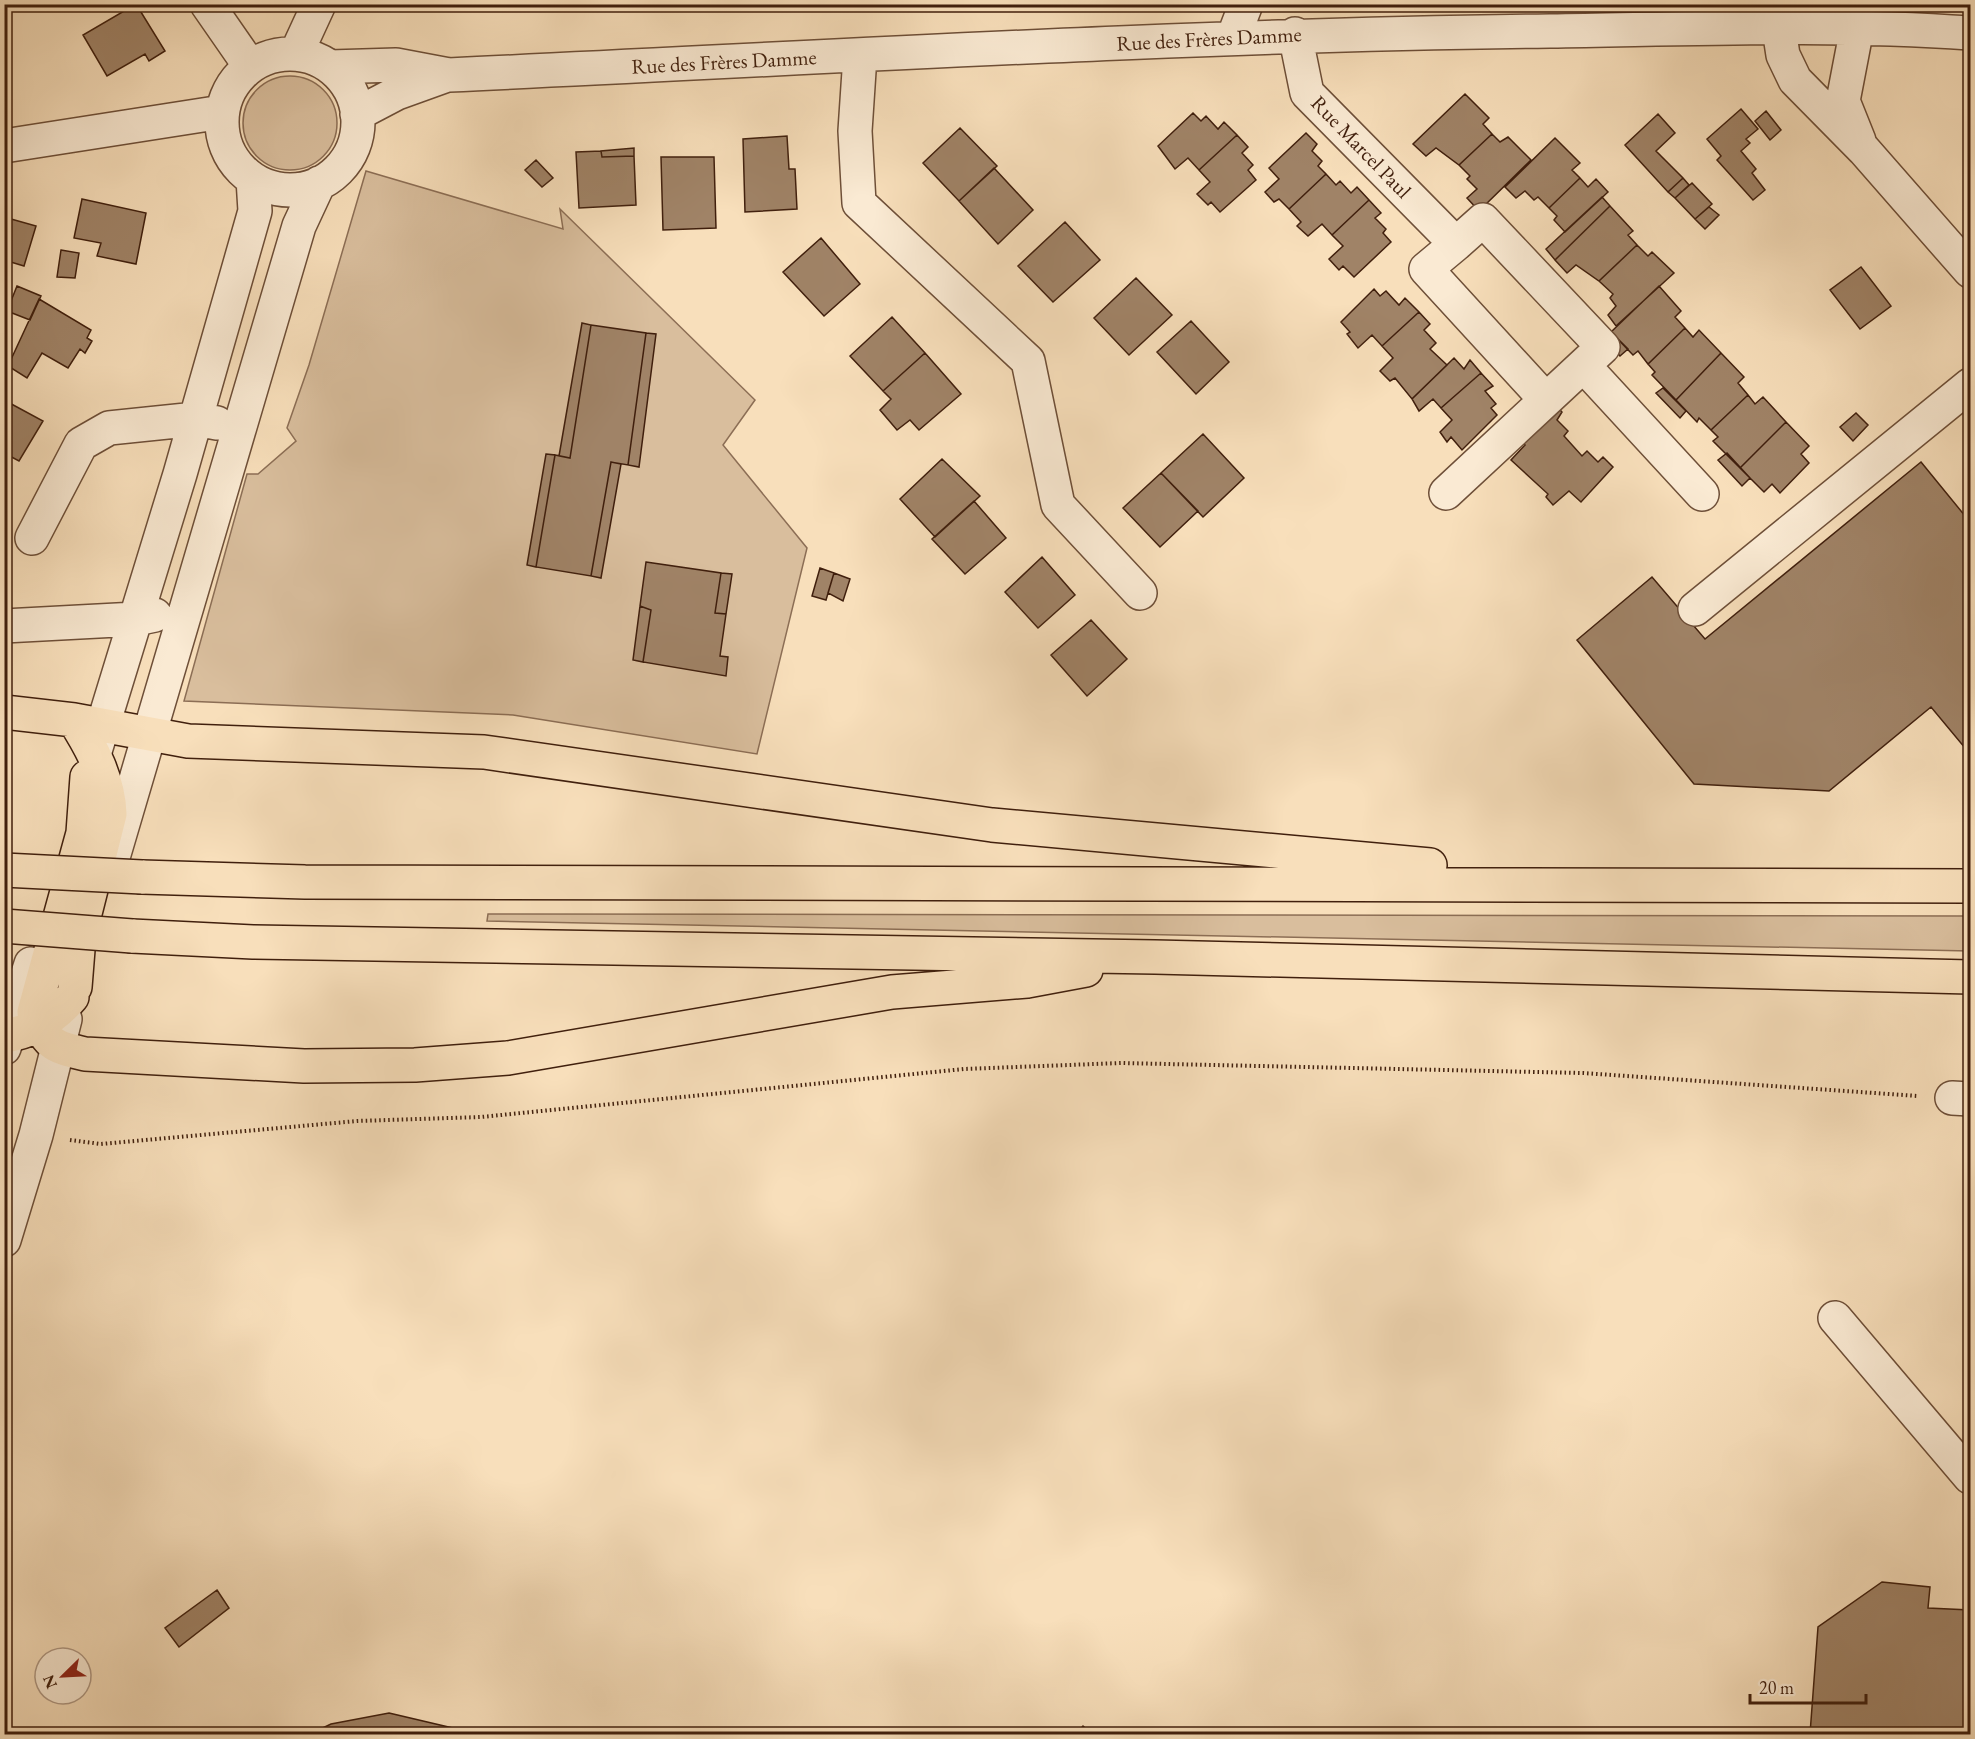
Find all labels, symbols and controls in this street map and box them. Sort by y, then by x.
street label: Rue des Frères Damme [1116,20,1302,57]
street label: Rue des Frères Damme [631,43,817,80]
street label: Rue Marcel Paul [1305,89,1417,204]
north arrow [33,1646,93,1706]
scale bar [1750,1667,1866,1705]
text: N [38,1672,62,1692]
text: 20 m [1759,1676,1794,1699]

